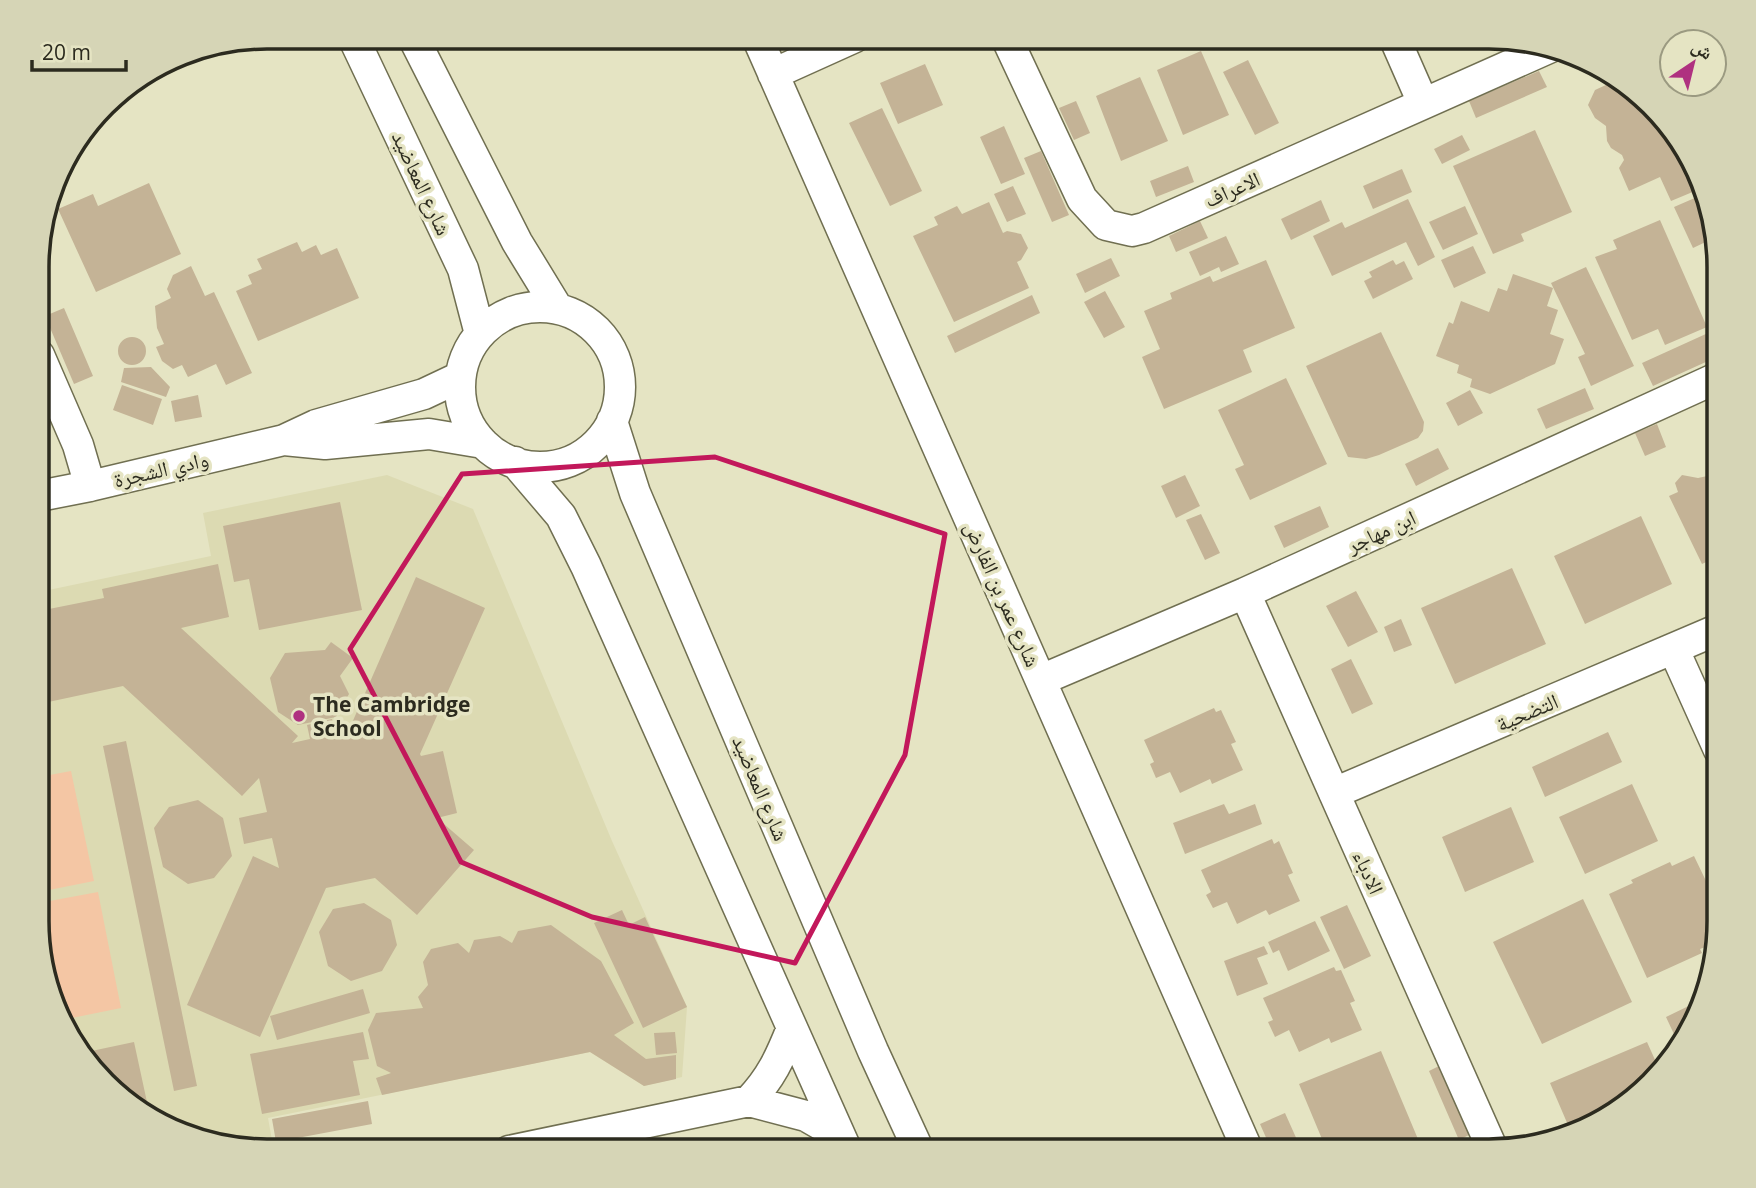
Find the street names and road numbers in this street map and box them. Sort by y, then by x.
street label: شارع المعاضيد [386,127,458,239]
street label: الاعراف [1200,164,1264,214]
street label: وادي الشجرة [111,445,212,497]
street label: ابن مهاجر [1341,503,1420,560]
street label: شارع عمر بن الفارض [958,517,1048,671]
street label: التضحية [1492,687,1562,737]
street label: شارع المعاضيد [726,731,796,845]
street label: الادباء [1347,846,1391,898]

